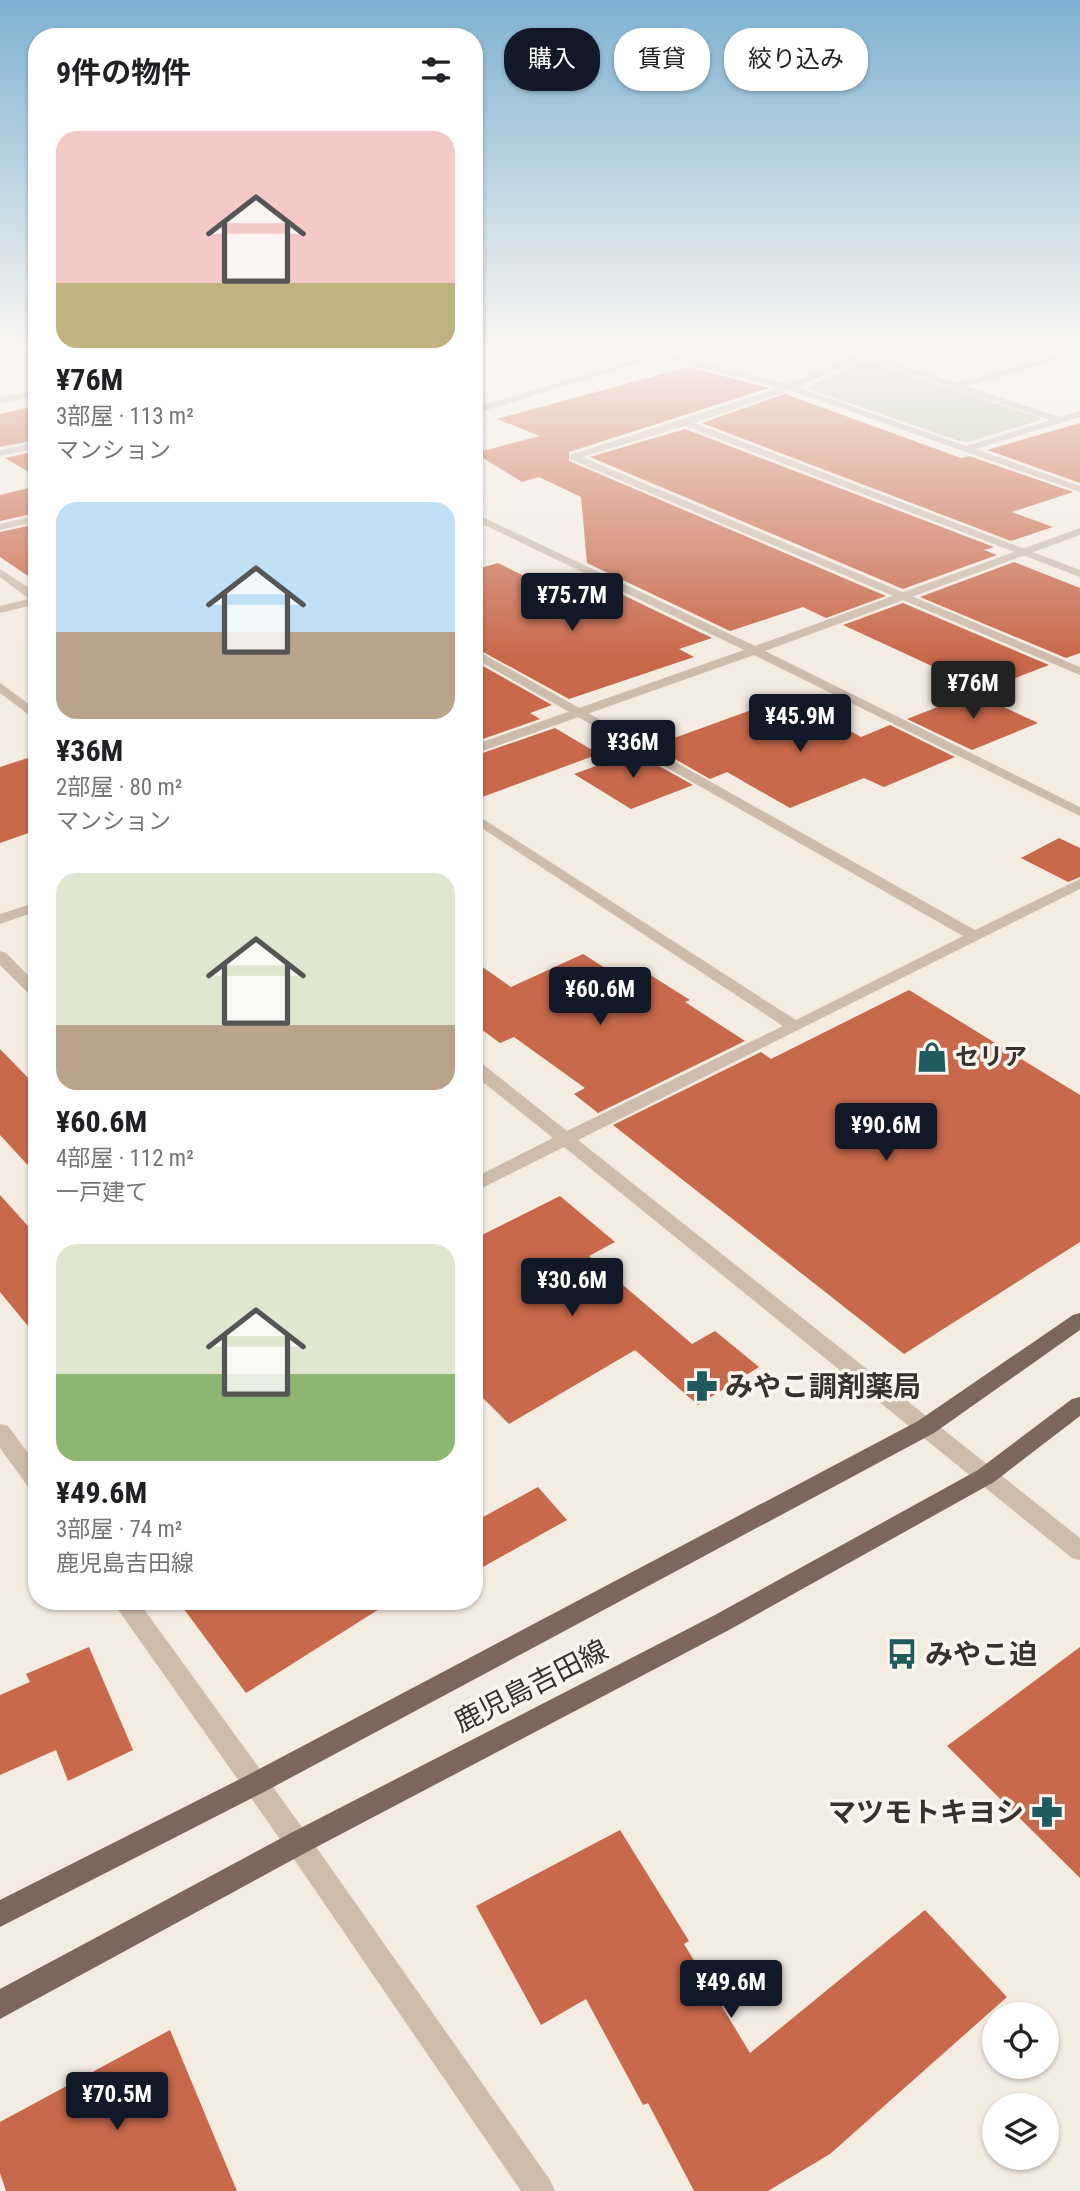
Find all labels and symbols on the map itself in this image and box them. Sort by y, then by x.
pin: ¥75.7M [515,574,629,633]
pin: ¥76M [932,662,1014,721]
pin: ¥45.9M [743,694,857,754]
pin: ¥36M [592,720,674,780]
pin: ¥60.6M [543,968,657,1027]
shop icon: セリア [915,1040,949,1074]
place label: セリア [955,1043,1027,1071]
pin: ¥90.6M [829,1104,943,1163]
pin: ¥30.6M [515,1258,629,1318]
pharmacy icon: みやこ調剤薬局 [685,1369,719,1403]
place label: みやこ調剤薬局 [725,1370,921,1403]
street label: 鹿児島吉田線 [449,1633,613,1739]
bus stop icon: みやこ迫 [885,1637,919,1671]
place label: みやこ迫 [925,1638,1037,1671]
pharmacy icon: マツモトキヨシ [1030,1795,1064,1829]
place label: マツモトキヨシ [828,1796,1024,1829]
pin: ¥49.6M [674,1960,788,2020]
pin: ¥70.5M [60,2072,174,2132]

